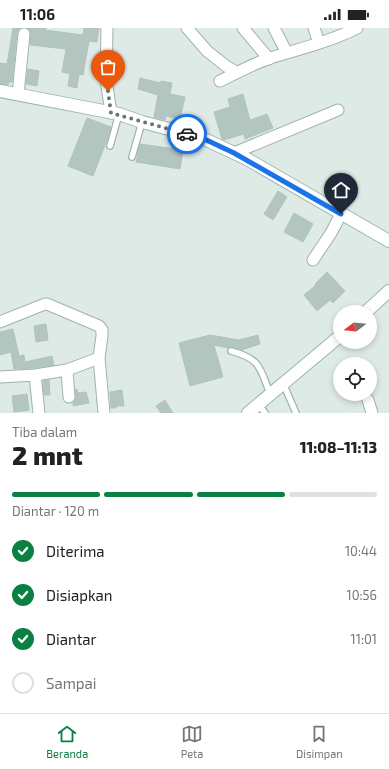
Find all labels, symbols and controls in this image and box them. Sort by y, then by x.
text: 11:06 [20,5,55,23]
pin [91,50,125,91]
icon: bag [97,56,119,78]
courier [167,114,207,154]
icon: car [176,123,198,145]
pin [324,173,358,214]
icon: home [330,179,352,201]
north arrow [333,305,377,349]
map controls [333,305,377,401]
button: locate [333,357,377,401]
text: Tiba dalam [12,424,77,440]
text: 11:08–11:13 [300,438,377,456]
text: 2 mnt [12,439,83,470]
text: Diantar · 120 m [12,503,99,519]
icon: check [12,540,34,562]
text: Diterima [46,542,105,560]
text: 10:44 [345,543,377,559]
icon: check [12,584,34,606]
text: Disiapkan [46,586,113,604]
text: 10:56 [347,587,377,603]
icon: check [12,628,34,650]
text: Diantar [46,630,97,648]
text: 11:01 [351,631,377,647]
text: Sampai [46,674,96,692]
tab: Beranda [46,723,88,760]
tab: Peta [181,723,203,760]
tab: Disimpan [296,723,343,760]

